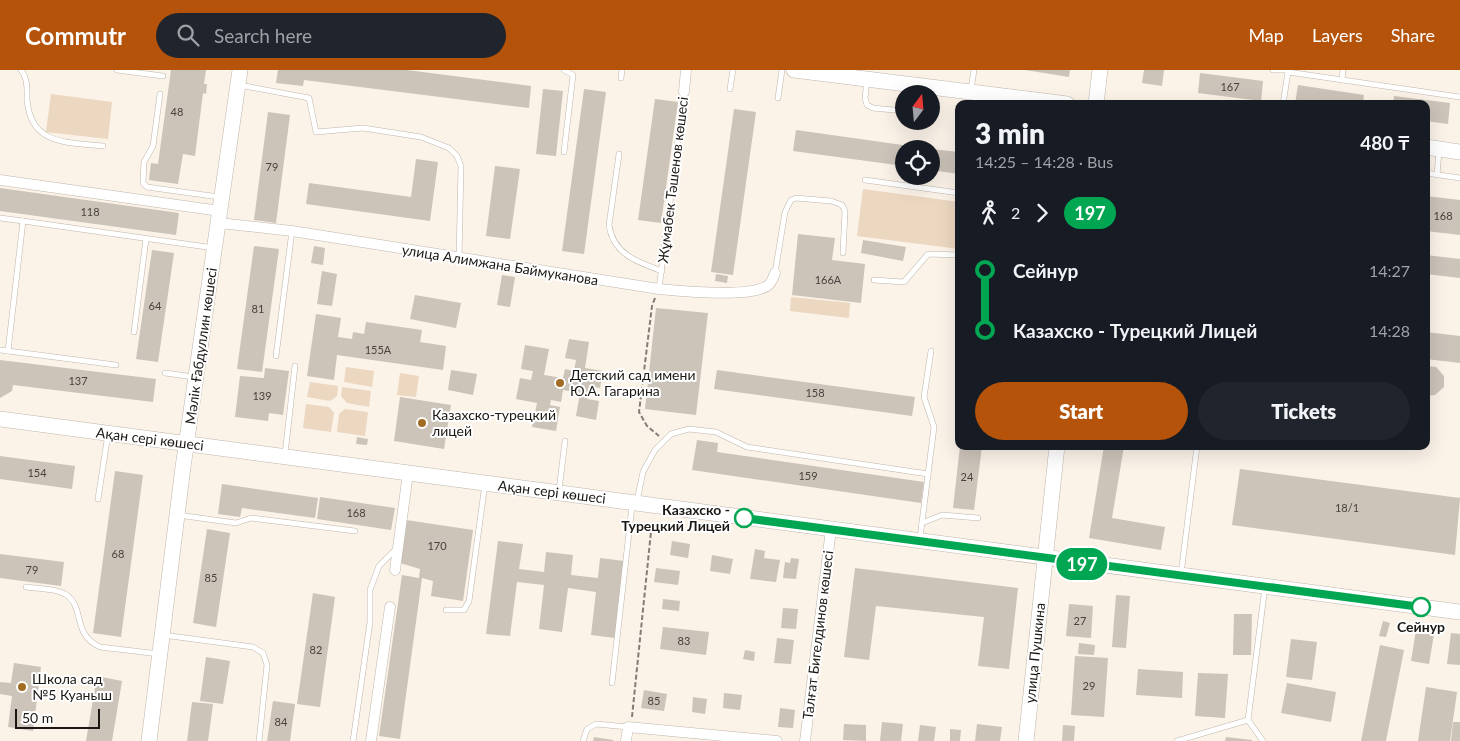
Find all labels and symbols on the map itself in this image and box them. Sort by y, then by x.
house number: 167 [1220,80,1240,93]
north arrow [895,85,940,130]
street label: Жұмабек Тәшенов көшесі [654,96,691,264]
house number: 48 [171,105,183,118]
house number: 79 [266,160,278,173]
house number: 118 [80,205,100,218]
house number: 168 [1433,209,1453,222]
street label: улица Алимжана Баймуканова [401,241,600,288]
street label: Мәлік Ғабдуллин көшесі [181,266,220,425]
house number: 166А [815,273,842,286]
house number: 64 [149,299,162,312]
house number: 81 [252,302,264,315]
house number: 155А [365,343,392,356]
place label: Детский сад имени Ю.А. Гагарина [570,366,695,399]
house number: 137 [68,374,88,387]
marker: Детский сад имени Ю.А. Гагарина [554,377,566,389]
house number: 158 [805,386,825,399]
house number: 139 [252,389,272,402]
place label: Казахско-турецкий лицей [432,406,556,439]
marker: Казахско-турецкий лицей [416,417,428,429]
street label: Ақан сері көшесі [95,423,205,454]
house number: 154 [27,466,47,479]
house number: 159 [798,469,818,482]
house number: 24 [961,470,974,483]
street label: Ақан сері көшесі [497,476,607,507]
place label: Казахско - Турецкий Лицей [621,501,730,534]
house number: 18/1 [1335,501,1359,514]
house number: 168 [346,506,366,519]
marker: Казахско - Турецкий Лицей [734,508,754,528]
house number: 170 [427,539,447,552]
house number: 68 [112,547,124,560]
line badge: 197 [1053,548,1111,580]
street label: Талғат Бигелдинов көшесі [799,549,836,720]
house number: 79 [26,563,38,576]
house number: 85 [205,571,217,584]
marker: Сейнур [1411,597,1431,617]
street label: улица Пушкина [1021,602,1048,704]
house number: 27 [1074,614,1086,627]
place label: Сейнур [1397,618,1445,635]
house number: 83 [678,634,690,647]
house number: 82 [310,643,322,656]
place label: Школа сад №5 Куаныш [32,670,112,703]
house number: 29 [1083,679,1095,692]
marker: Школа сад №5 Куаныш [16,681,28,693]
house number: 85 [648,694,660,707]
scale bar [15,706,100,729]
house number: 84 [275,715,288,728]

